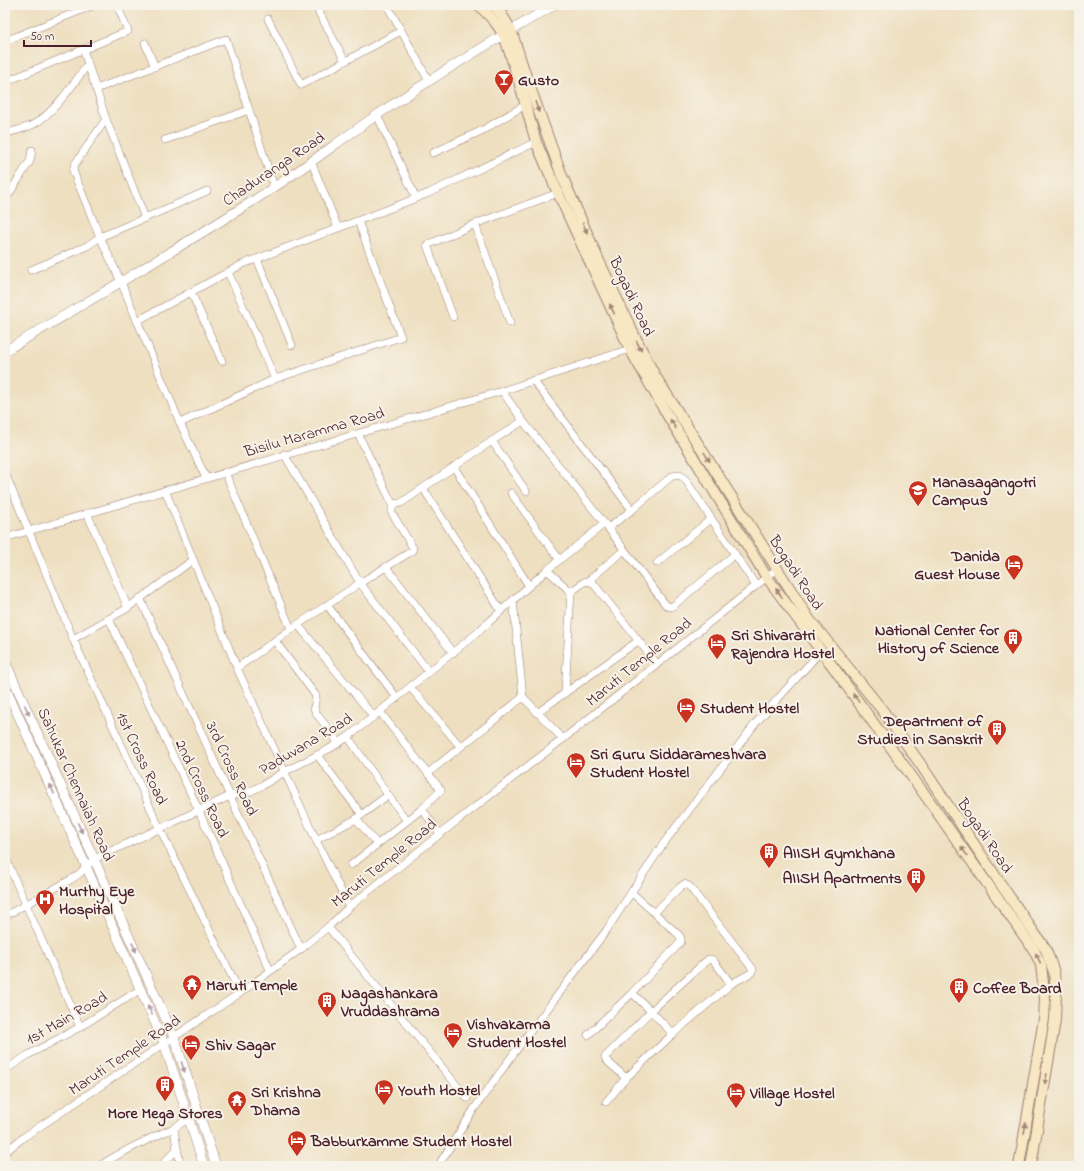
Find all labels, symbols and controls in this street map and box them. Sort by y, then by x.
scale bar [24,22,91,48]
text: 50 m [30,28,54,46]
bar icon: Gusto [493,68,515,96]
place label: Gusto [518,69,559,93]
one-way arrow [534,101,540,113]
street label: Chaduranga Road [218,126,330,213]
one-way arrow [582,222,588,233]
street label: Bogadi Road [602,252,660,341]
one-way arrow [609,303,615,315]
one-way arrow [636,340,642,351]
street label: Bisilu Maramma Road [241,401,387,465]
one-way arrow [669,418,676,430]
one-way arrow [703,451,710,463]
place label: Manasagangotri Campus [932,471,1036,513]
school or university icon: Manasagangotri Campus [907,479,929,507]
street label: Bogadi Road [761,530,829,616]
place label: Danida Guest House [914,545,1001,587]
hotel icon: Danida Guest House [1003,553,1025,581]
one-way arrow [775,588,783,599]
street label: Maruti Temple Road [581,612,697,713]
place label: National Center for History of Science [875,619,1000,662]
place label: Sri Shivaratri Rajendra Hostel [730,624,835,666]
building icon: National Center for History of Science [1002,627,1024,655]
hotel icon: Sri Shivaratri Rajendra Hostel [706,632,728,660]
one-way arrow [852,693,860,703]
hotel icon: Student Hostel [675,696,697,724]
place label: Student Hostel [700,697,799,721]
one-way arrow [24,704,30,715]
street label: Sahukar Chennaiah Road [30,704,120,866]
street label: Paduvana Road [255,707,357,782]
street label: 1st Cross Road [109,709,173,809]
place label: Department of Studies in Sanskrit [857,710,984,752]
street label: 3rd Cross Road [199,718,264,820]
building icon: Department of Studies in Sanskrit [986,718,1008,746]
street label: 2nd Cross Road [168,736,234,842]
place label: Sri Guru Siddarameshvara Student Hostel [590,743,767,785]
hotel icon: Sri Guru Siddarameshvara Student Hostel [565,751,587,779]
one-way arrow [49,784,55,795]
street label: Bogadi Road [950,793,1018,878]
street label: Maruti Temple Road [326,813,442,914]
one-way arrow [77,823,83,834]
building icon: AIISH Gymkhana [758,841,780,869]
place label: AIISH Gymkhana [783,842,895,867]
one-way arrow [960,846,968,856]
building icon: AIISH Apartments [905,866,927,894]
place label: AIISH Apartments [783,867,902,891]
place label: Murthy Eye Hospital [59,880,135,922]
hospital icon: Murthy Eye Hospital [34,888,56,916]
one-way arrow [131,941,137,953]
one-way arrow [1035,953,1041,964]
temple icon: Maruti Temple [181,973,203,1001]
place label: Maruti Temple [206,974,298,998]
building icon: Coffee Board [948,976,970,1004]
place label: Coffee Board [973,977,1062,1001]
place label: Nagashankara Vruddashrama [340,982,440,1024]
street label: 1st Main Road [22,986,112,1052]
building icon: Nagashankara Vruddashrama [316,990,338,1018]
one-way arrow [147,1005,153,1016]
street label: Maruti Temple Road [64,1009,186,1102]
place label: Vishvakarma Student Hostel [466,1013,566,1055]
hotel icon: Vishvakarma Student Hostel [442,1021,464,1049]
hotel icon: Shiv Sagar [180,1033,202,1061]
place label: Shiv Sagar [205,1034,277,1059]
one-way arrow [181,1061,187,1073]
one-way arrow [1043,1073,1049,1085]
building icon: More Mega Stores [154,1074,176,1102]
hotel icon: Youth Hostel [373,1078,395,1106]
place label: Youth Hostel [397,1079,481,1103]
place label: Sri Krishna Dhama [250,1081,321,1123]
hotel icon: Village Hostel [725,1081,747,1109]
place label: Village Hostel [749,1082,835,1107]
temple icon: Sri Krishna Dhama [226,1089,248,1117]
place label: More Mega Stores [107,1102,223,1127]
one-way arrow [1022,1121,1028,1134]
hotel icon: Babburkamme Student Hostel [286,1129,308,1157]
place label: Babburkamme Student Hostel [310,1130,512,1154]

